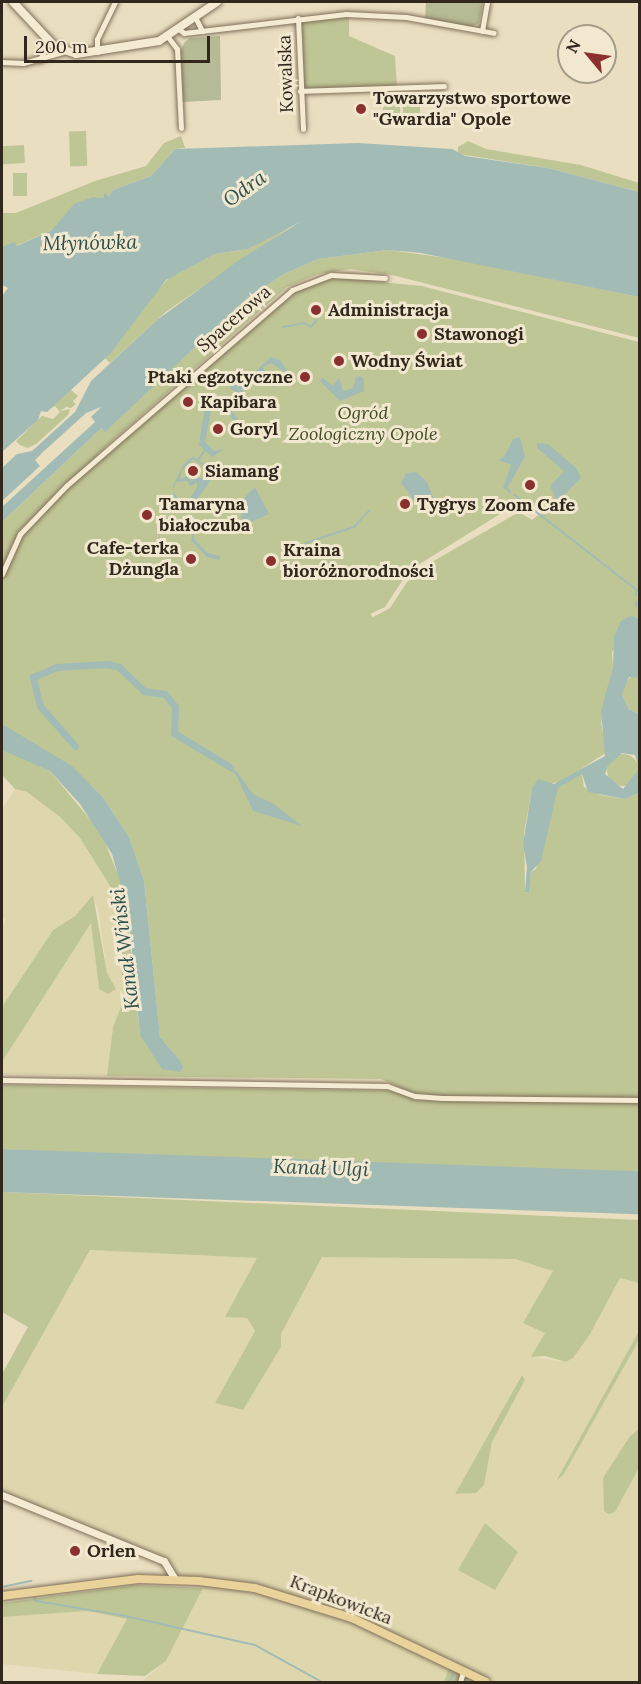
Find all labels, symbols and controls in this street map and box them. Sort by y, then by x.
scale bar [27,24,213,62]
north arrow [557,24,617,84]
text: 200 m [35,35,88,58]
street label: Kowalska [274,35,298,113]
text: N [561,36,585,57]
place label: Towarzystwo sportowe "Gwardia" Opole [373,88,571,130]
marker: Towarzystwo sportowe "Gwardia" Opole [354,102,368,116]
water label: Odra [218,165,270,211]
water label: Młynówka [43,229,137,255]
street label: Spacerowa [193,281,275,357]
place label: Administracja [328,299,449,321]
marker: Administracja [309,303,323,317]
place label: Stawonogi [434,323,524,345]
marker: Stawonogi [415,327,429,341]
place label: Wodny Świat [351,350,463,372]
marker: Wodny Świat [332,354,346,368]
place label: Ptaki egzotyczne [147,366,293,388]
marker: Ptaki egzotyczne [298,370,312,384]
place label: Kapibara [200,391,277,413]
marker: Kapibara [181,395,195,409]
park label: Ogród Zoologiczny Opole [289,403,437,446]
place label: Goryl [230,418,278,440]
marker: Goryl [211,422,225,436]
place label: Siamang [205,460,278,482]
marker: Siamang [186,464,200,478]
marker: Zoom Cafe [523,478,537,492]
place label: Tygrys [417,493,476,515]
place label: Tamaryna białoczuba [159,494,250,536]
place label: Zoom Cafe [485,494,575,516]
marker: Tygrys [398,497,412,511]
marker: Tamaryna białoczuba [140,508,154,522]
place label: Cafe-terka Dżungla [87,538,179,580]
place label: Kraina bioróżnorodności [283,540,434,582]
marker: Cafe-terka Dżungla [184,552,198,566]
marker: Kraina bioróżnorodności [264,554,278,568]
water label: Kanał Wiński [105,887,143,1011]
water label: Kanał Ulgi [273,1153,369,1181]
place label: Orlen [87,1540,136,1562]
marker: Orlen [68,1544,82,1558]
street label: Krapkowicka [287,1571,395,1629]

